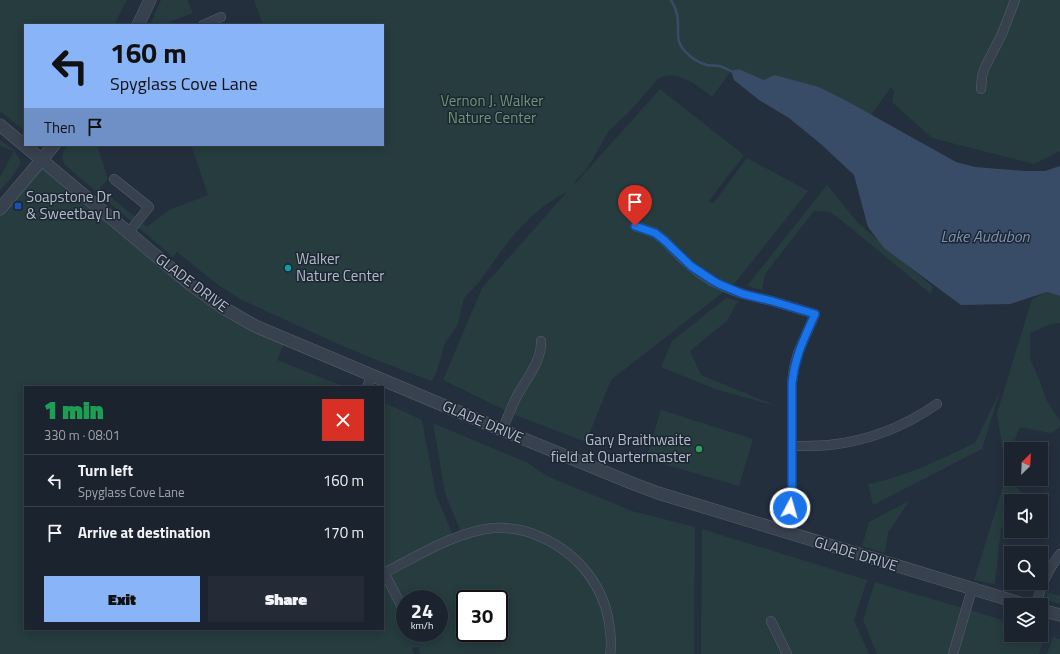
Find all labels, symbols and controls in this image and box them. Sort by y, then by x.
text: 160 m [110,31,187,74]
icon: left [44,40,96,92]
text: Spyglass Cove Lane [110,70,258,97]
park label: Vernon J. Walker Nature Center [440,89,544,129]
text: Then [44,116,76,139]
icon: arrive [84,116,106,138]
place label: Soapstone Dr & Sweetbay Ln [26,185,120,225]
pin [618,185,652,226]
icon: arrive [624,191,646,213]
marker: Soapstone Dr & Sweetbay Ln [13,201,23,211]
water label: Lake Audubon [940,224,1031,248]
street label: GLADE DRIVE [151,247,234,318]
place label: Walker Nature Center [296,247,384,287]
marker: Walker Nature Center [283,263,293,273]
text: 1 min [44,392,104,428]
street label: GLADE DRIVE [439,394,527,449]
button: close [322,399,364,441]
text: 330 m · 08:01 [44,425,120,445]
place label: Gary Braithwaite field at Quartermaster [551,428,691,468]
north arrow [1004,442,1048,486]
map controls [1004,442,1048,642]
marker: Gary Braithwaite field at Quartermaster [694,444,704,454]
text: Turn left [78,459,133,482]
text: 160 m [323,469,364,492]
icon: left [44,470,66,492]
text: Spyglass Cove Lane [78,482,185,502]
position arrow [769,487,811,529]
button: sound [1004,494,1048,538]
text: Arrive at destination [78,521,211,544]
text: 170 m [323,521,364,544]
icon: arrive [44,522,66,544]
street label: GLADE DRIVE [812,530,901,577]
button: search [1004,546,1048,590]
button: Exit [44,576,200,622]
button: Share [208,576,364,622]
speed limit sign: 30 [456,590,508,642]
text: 24 [411,595,433,626]
button: layers [1004,598,1048,642]
text: km/h [411,618,433,633]

